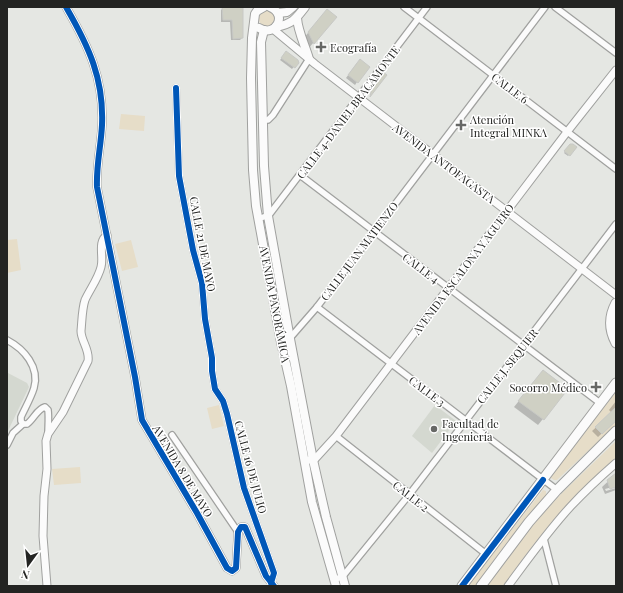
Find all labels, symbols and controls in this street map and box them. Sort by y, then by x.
place label: Ecografía [330,40,377,55]
marker: Ecografía [315,41,327,53]
street label: CALLE 4-DANIEL BRACAMONTE [293,42,403,182]
street label: CALLE 6 [489,69,532,107]
place label: Atención Integral MINKA [469,112,547,140]
street label: AVENIDA ANTOFAGASTA [389,119,498,206]
marker: Atención Integral MINKA [455,119,467,131]
street label: CALLE 21 DE MAYO [186,195,220,293]
street label: CALLE JUAN MATIENZO [317,198,401,304]
street label: AVENIDA ESCALONA Y AGUERO [408,201,517,338]
street label: AVENIDA PANORÁMICA [256,243,294,364]
street label: CALLE 4 [400,249,443,287]
street label: CALLE J. SEQUIER [473,325,542,407]
street label: CALLE 3 [406,372,448,410]
place label: Socorro Médico [509,380,587,395]
marker: Socorro Médico [590,381,602,393]
place label: Facultad de Ingeniería [442,416,499,444]
street label: CALLE 16 DE JULIO [231,419,271,515]
street label: AVENIDA 8 DE MAYO [149,421,216,520]
marker: Facultad de Ingeniería [429,424,439,434]
street label: CALLE 2 [390,477,432,515]
north arrow [8,545,48,585]
text: N [19,567,31,583]

